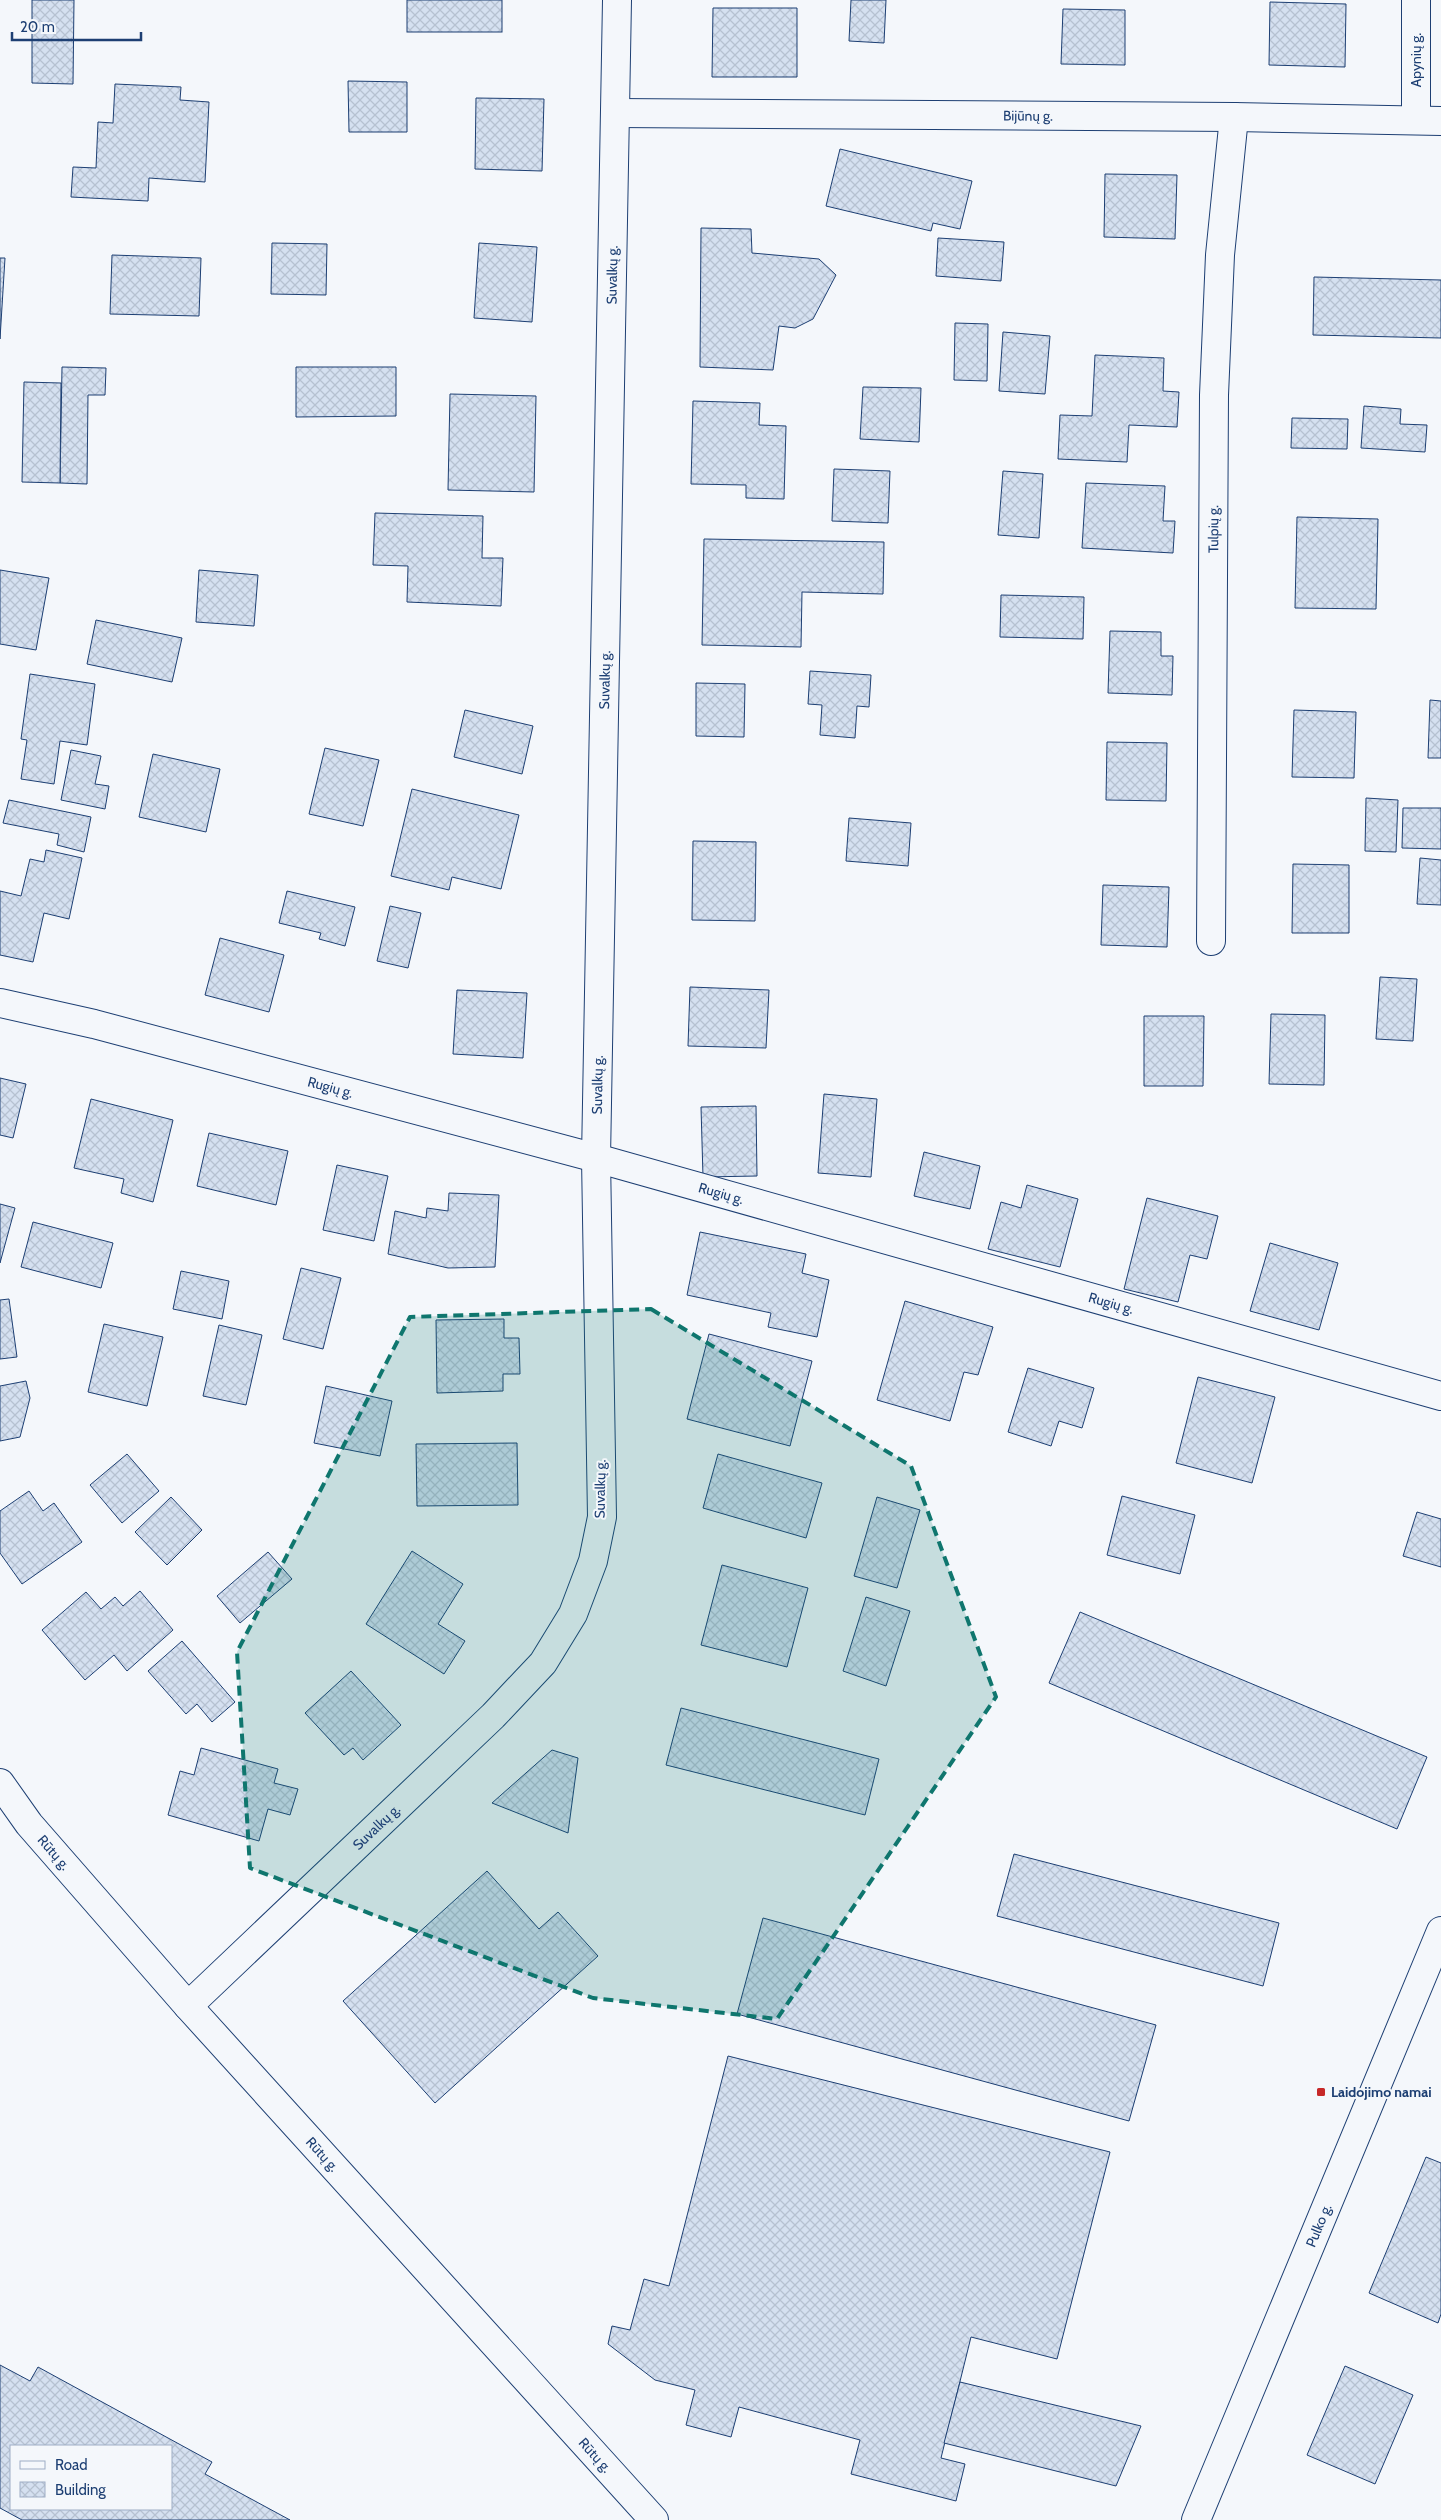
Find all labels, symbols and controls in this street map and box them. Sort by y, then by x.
scale bar [12,10,141,42]
text: 20 m [20,18,55,36]
street label: Apynių g. [1407,33,1425,87]
street label: Bijūnų g. [1003,107,1053,125]
street label: Suvalkų g. [602,245,622,305]
street label: Tulpių g. [1204,505,1222,553]
street label: Suvalkų g. [595,650,614,710]
street label: Suvalkų g. [588,1055,607,1114]
street label: Rugių g. [306,1072,355,1102]
street label: Rugių g. [697,1178,746,1208]
street label: Rugių g. [1086,1288,1136,1318]
street label: Suvalkų g. [590,1459,610,1519]
street label: Suvalkų g. [349,1800,404,1854]
street label: Rūtų g. [34,1831,74,1874]
place label: Laidojimo namai [1331,2083,1432,2101]
marker: Laidojimo namai [1315,2086,1327,2098]
street label: Rūtų g. [302,2133,343,2176]
street label: Pulko g. [1302,2201,1336,2250]
street label: Rūtų g. [575,2434,616,2476]
legend [10,2445,172,2510]
text: Road [55,2456,88,2474]
text: Building [55,2481,106,2499]

